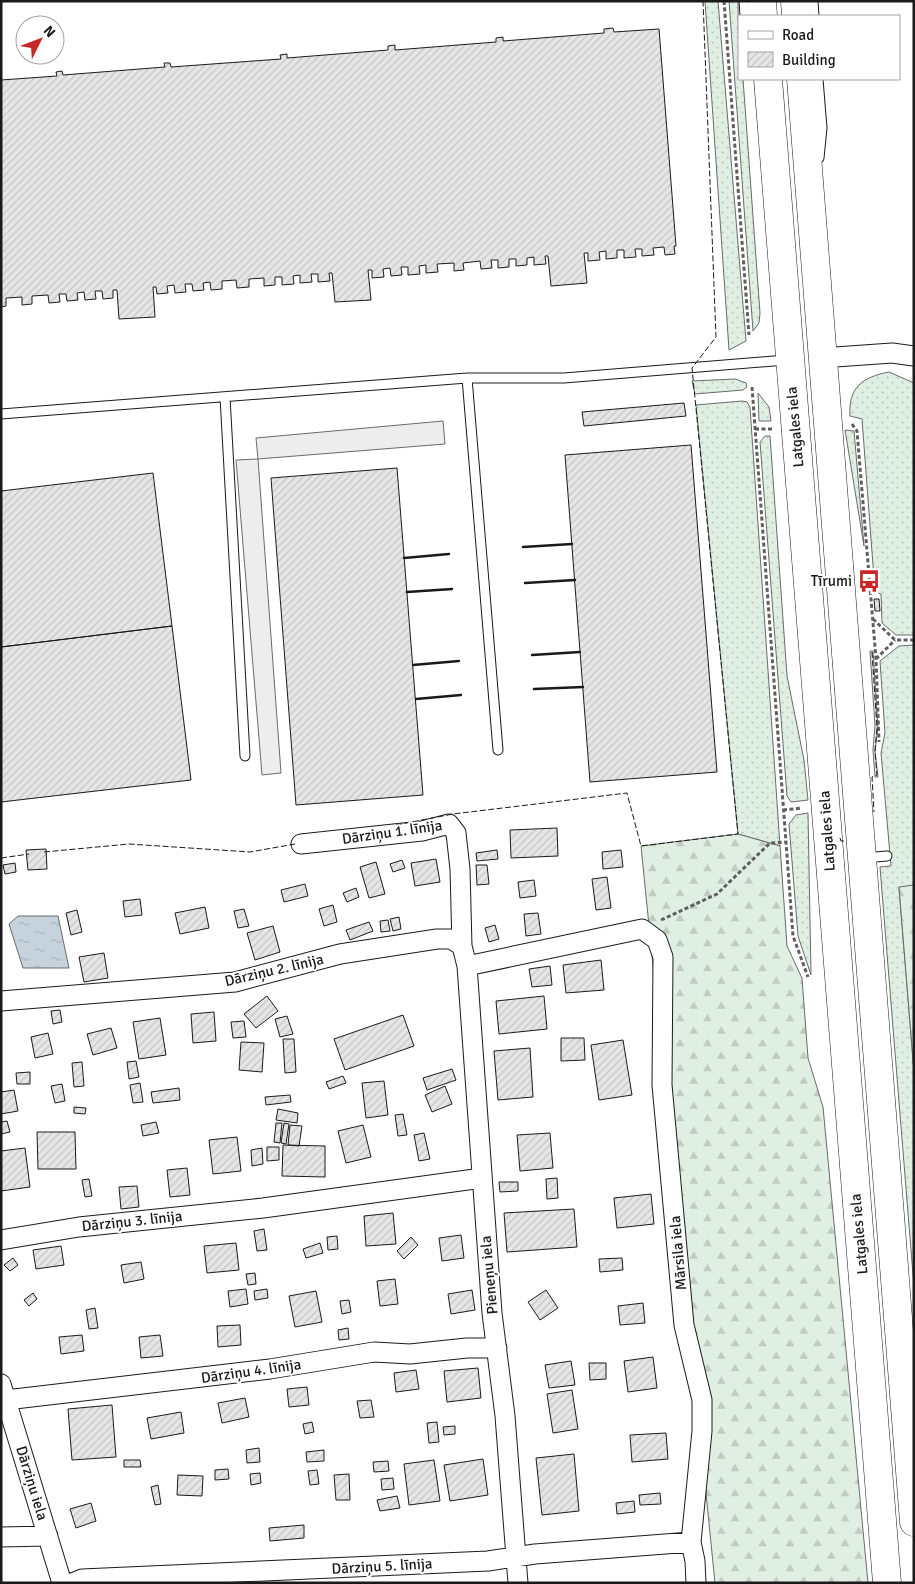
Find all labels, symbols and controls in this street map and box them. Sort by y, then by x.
north arrow [15,15,65,65]
legend [738,15,900,80]
text: N [40,22,59,41]
text: Road [782,26,814,44]
text: Building [782,51,836,69]
street label: Latgales iela [783,386,807,468]
bus stop icon: Tīrumi [856,568,882,594]
place label: Tīrumi [811,572,852,590]
street label: Latgales iela [815,790,839,872]
street label: Dārziņu 1. līnija [341,816,443,849]
street label: Dārziņu 2. līnija [223,950,325,991]
street label: Latgales iela [847,1193,871,1275]
street label: Dārziņu 3. līnija [81,1207,183,1236]
street label: Mārsila iela [666,1215,690,1291]
street label: Pieneņu iela [477,1235,502,1315]
street label: Dārziņu 4. līnija [200,1355,302,1388]
street label: Dārziņu iela [11,1444,52,1523]
street label: Dārziņu 5. līnija [331,1554,433,1579]

